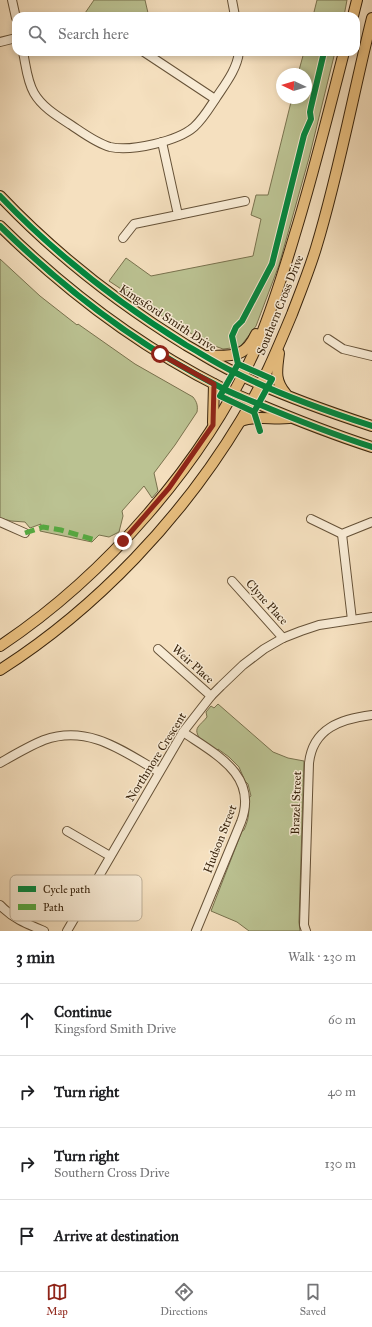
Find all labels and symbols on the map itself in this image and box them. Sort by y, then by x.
north arrow [276,68,312,104]
street label: Southern Cross Drive [254,253,306,357]
street label: Kingsford Smith Drive [116,281,219,355]
route start [151,345,169,363]
route end [114,532,132,550]
street label: Clyne Place [243,576,291,628]
street label: Weir Place [169,642,217,686]
street label: Northmore Crescent [123,709,189,804]
street label: Brazel Street [288,770,304,835]
street label: Hudson Street [201,802,240,875]
legend [10,875,142,921]
text: Cycle path [43,883,90,896]
text: Path [43,901,64,914]

